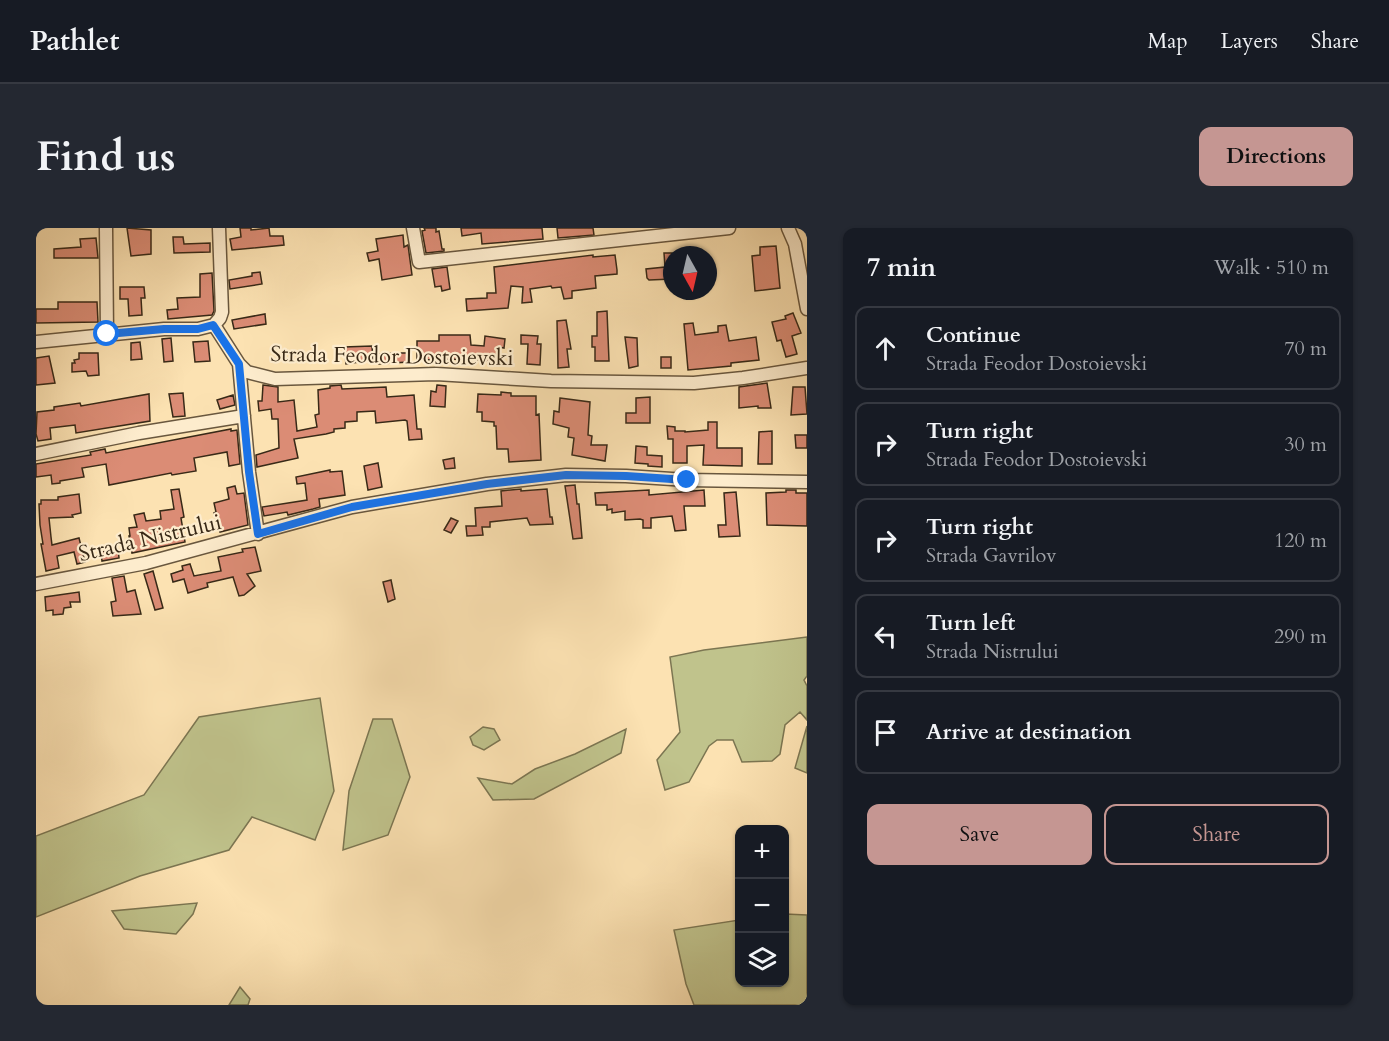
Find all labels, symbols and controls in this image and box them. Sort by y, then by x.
text: Pathlet [30,22,119,60]
text: Map [1148,27,1188,56]
text: Layers [1221,27,1278,56]
text: Share [1311,27,1359,56]
button: Directions [1199,127,1353,186]
text: Find us [36,128,176,185]
north arrow [663,246,717,300]
text: 7 min [867,250,936,285]
text: Walk · 510 m [1214,254,1329,281]
route start [93,320,119,346]
text: Continue [926,320,1021,350]
icon: ahead [869,332,902,365]
text: 70 m [1284,335,1327,362]
street label: Strada Feodor Dostoievski [270,339,514,373]
text: Strada Feodor Dostoievski [926,350,1147,377]
text: Turn right [926,416,1033,446]
icon: right [869,428,902,461]
text: 30 m [1284,431,1327,458]
text: Strada Feodor Dostoievski [926,446,1147,473]
route end [673,466,699,492]
street label: Strada Nistrului [76,507,224,569]
text: Turn right [926,512,1033,542]
icon: right [869,524,902,557]
text: 120 m [1274,527,1327,554]
text: Strada Gavrilov [926,542,1056,569]
text: Turn left [926,608,1015,638]
icon: left [869,620,902,653]
text: 290 m [1274,623,1327,650]
text: Strada Nistrului [926,638,1059,665]
icon: arrive [869,716,902,749]
text: Arrive at destination [926,717,1131,747]
button: Save [867,804,1092,865]
button: Share [1104,804,1329,865]
map controls [735,825,789,987]
button: + [735,825,789,879]
button: − [735,879,789,933]
button: layers [735,933,789,987]

